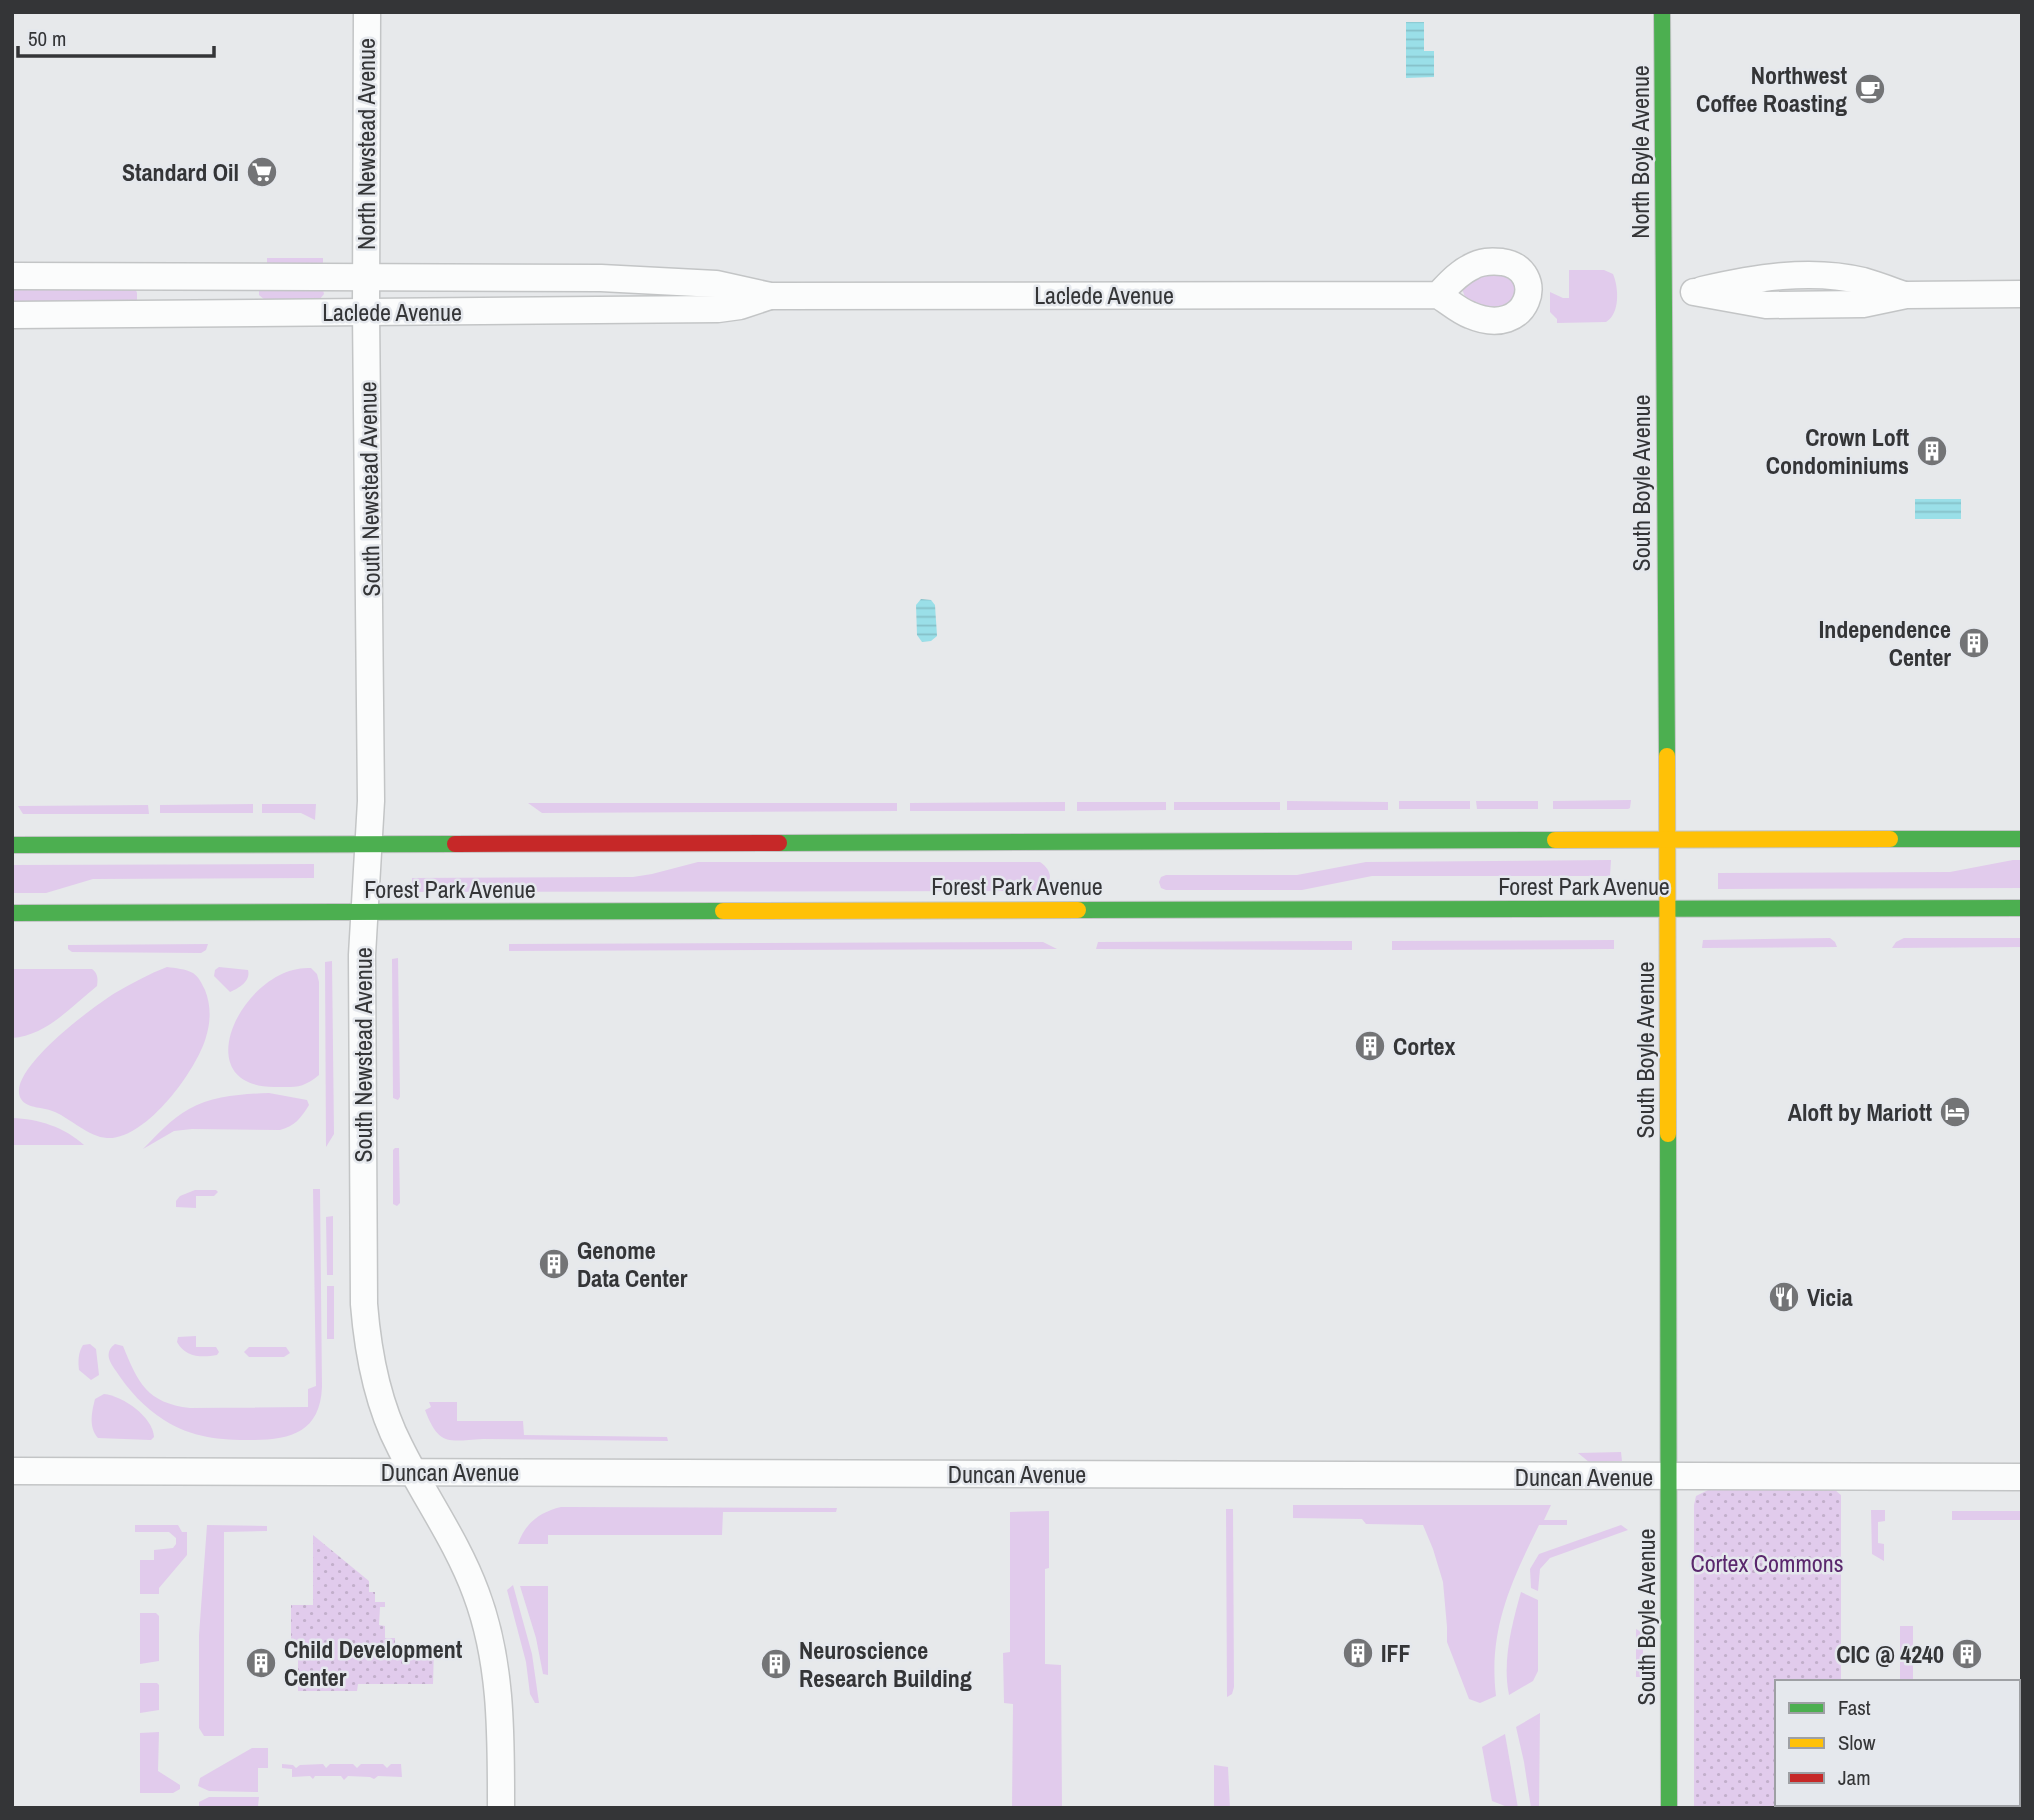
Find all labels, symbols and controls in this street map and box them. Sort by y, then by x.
scale bar [18,14,214,58]
text: 50 m [28,24,66,53]
street label: North Newstead Avenue [350,38,382,250]
place label: Northwest Coffee Roasting [1696,59,1847,119]
street label: North Boyle Avenue [1624,65,1656,239]
cafe icon: Northwest Coffee Roasting [1853,72,1887,106]
supermarket icon: Standard Oil [245,155,279,189]
place label: Standard Oil [122,156,239,188]
street label: Laclede Avenue [1034,279,1174,311]
street label: Laclede Avenue [322,296,462,328]
street label: South Newstead Avenue [351,381,387,597]
street label: South Boyle Avenue [1625,395,1657,571]
place label: Crown Loft Condominiums [1766,421,1909,481]
building icon: Crown Loft Condominiums [1915,434,1949,468]
place label: Independence Center [1819,613,1951,673]
building icon: Independence Center [1957,626,1991,660]
street label: Forest Park Avenue [931,870,1103,902]
street label: Forest Park Avenue [1498,870,1670,902]
street label: Forest Park Avenue [364,873,536,905]
street label: South Newstead Avenue [347,947,379,1163]
street label: South Boyle Avenue [1629,962,1661,1138]
building icon: Cortex [1353,1029,1387,1063]
place label: Cortex [1393,1030,1455,1062]
hotel icon: Aloft by Mariott [1938,1095,1972,1129]
place label: Aloft by Mariott [1788,1096,1932,1128]
place label: Genome Data Center [577,1234,688,1294]
building icon: Genome Data Center [537,1247,571,1281]
restaurant icon: Vicia [1767,1280,1801,1314]
place label: Vicia [1807,1281,1853,1313]
street label: Duncan Avenue [381,1456,519,1488]
street label: Duncan Avenue [948,1458,1086,1490]
street label: Duncan Avenue [1515,1461,1653,1493]
street label: South Boyle Avenue [1630,1529,1662,1705]
park label: Cortex Commons [1690,1547,1844,1579]
place label: Child Development Center [284,1633,463,1693]
place label: Neuroscience Research Building [799,1634,972,1694]
building icon: IFF [1341,1636,1375,1670]
place label: IFF [1381,1637,1411,1669]
building icon: CIC @ 4240 [1950,1637,1984,1671]
place label: CIC @ 4240 [1836,1638,1944,1670]
building icon: Child Development Center [244,1646,278,1680]
building icon: Neuroscience Research Building [759,1647,793,1681]
legend [1775,1680,2020,1806]
text: Fast [1838,1693,1871,1722]
text: Slow [1838,1728,1876,1757]
text: Jam [1838,1763,1871,1792]

